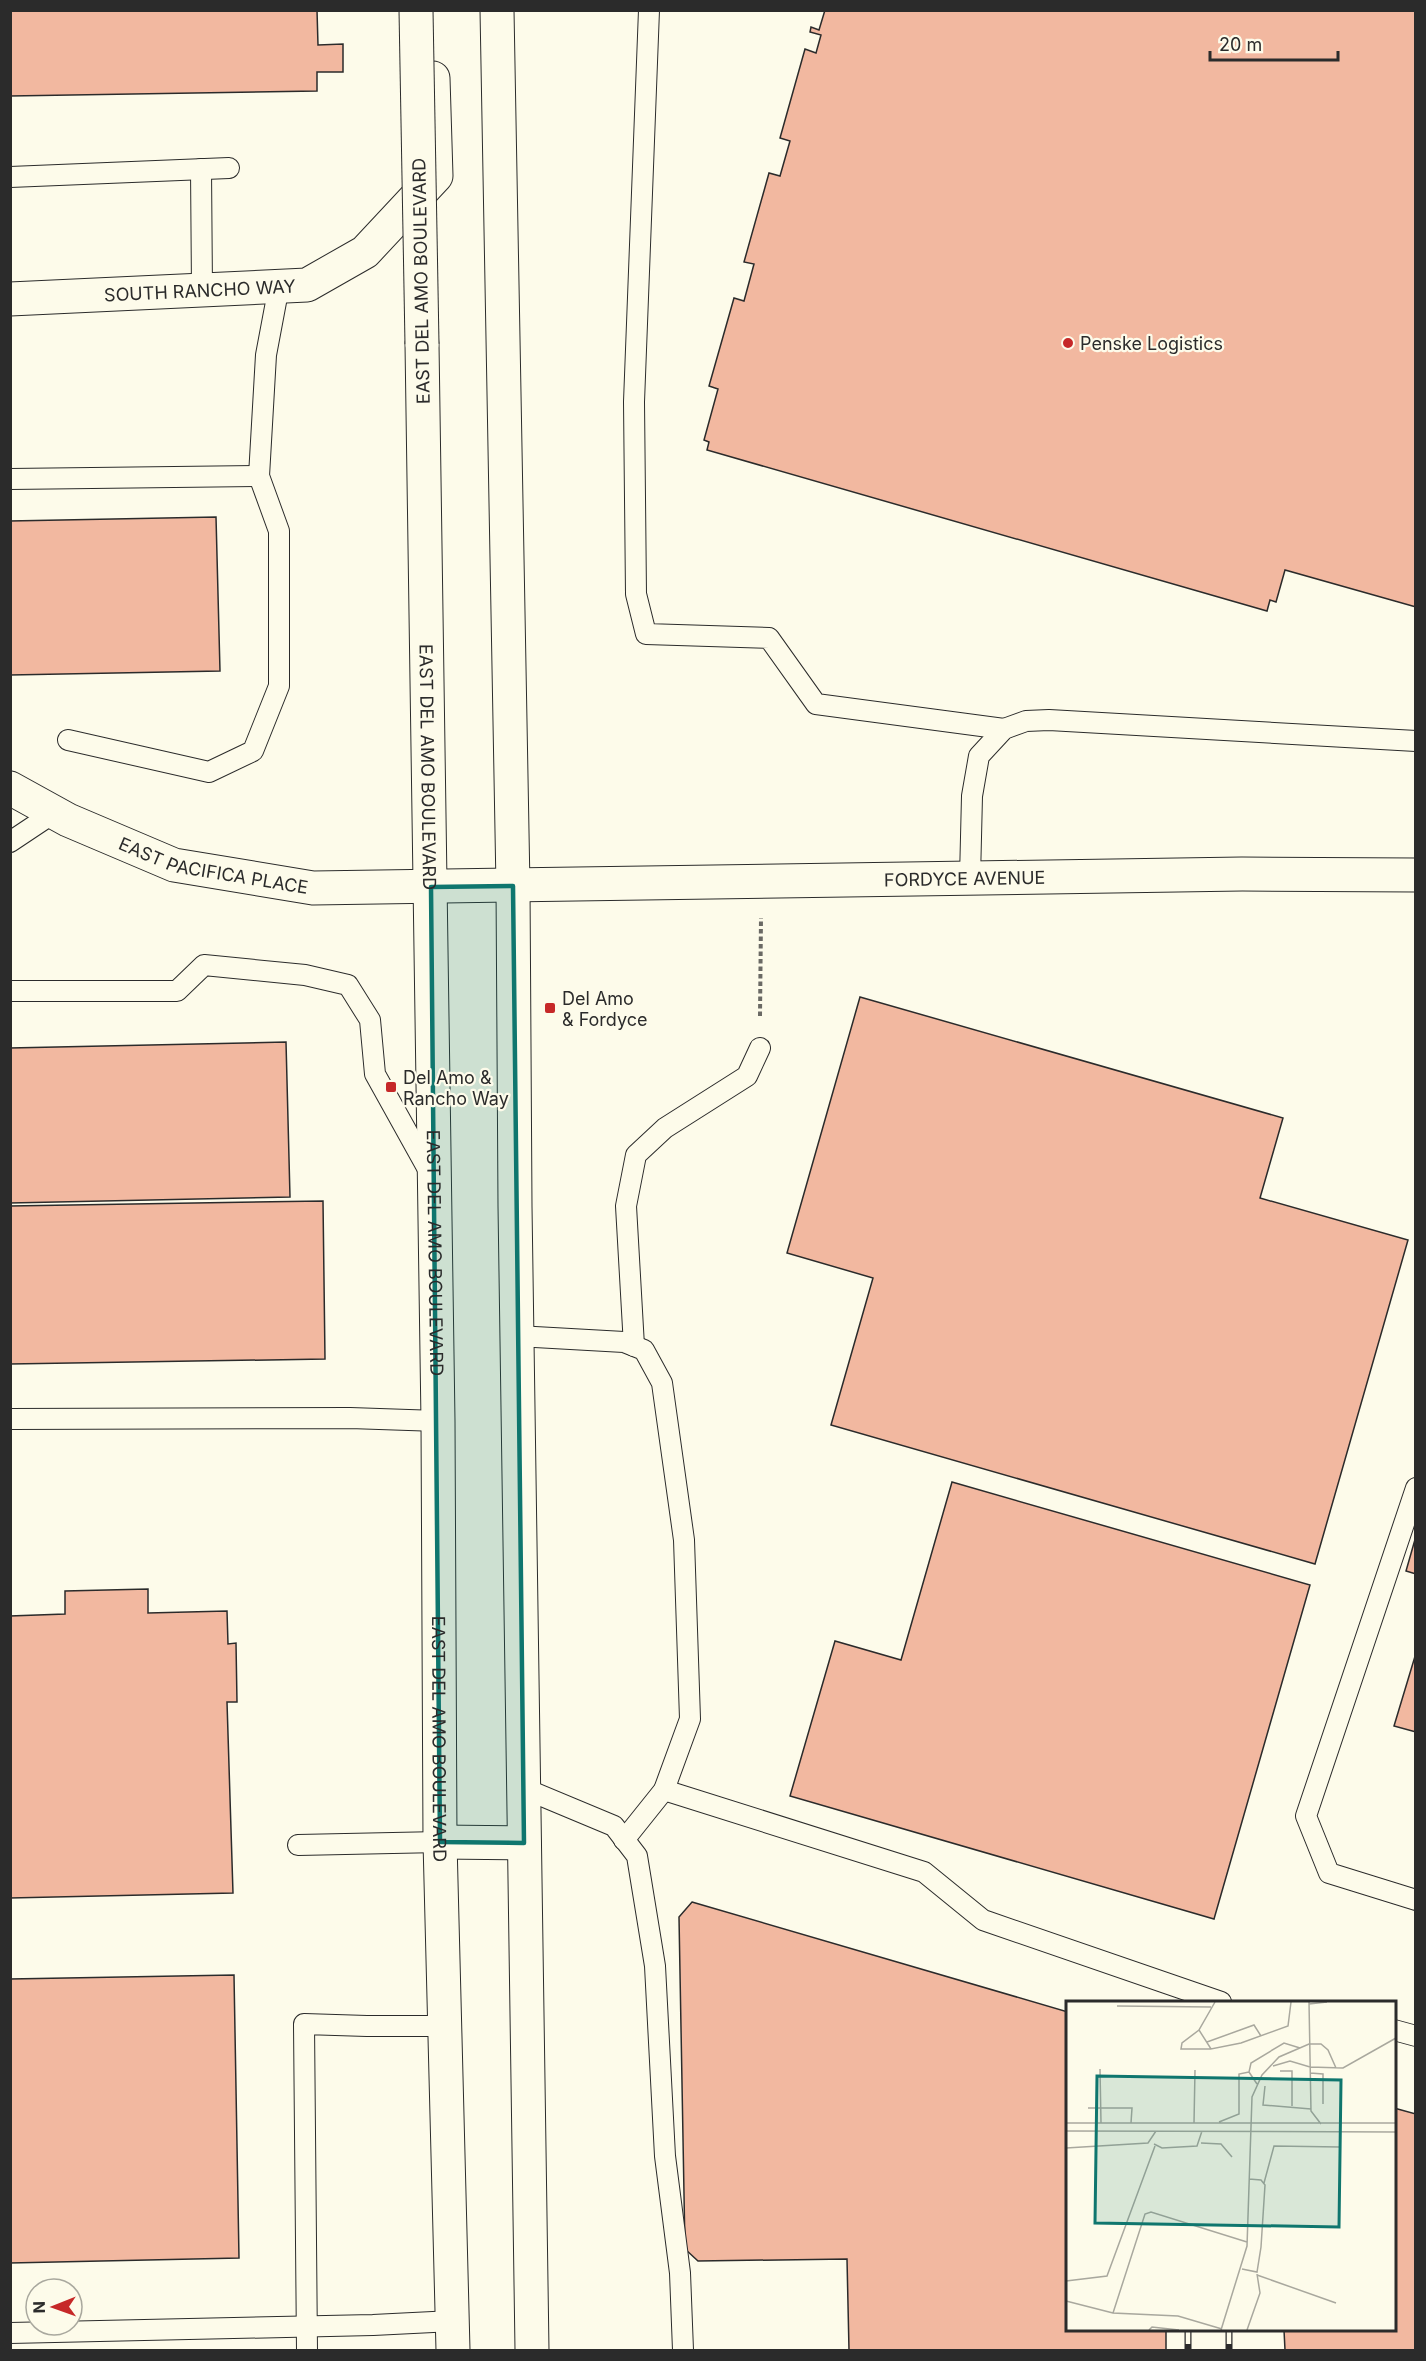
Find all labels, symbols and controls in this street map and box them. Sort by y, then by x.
scale bar [1210,24,1338,62]
text: 20 m [1219,34,1262,55]
street label: EAST DEL AMO BOULEVARD [408,158,434,404]
street label: SOUTH RANCHO WAY [104,275,296,305]
place label: Penske Logistics [1080,333,1223,354]
marker: Penske Logistics [1061,336,1075,350]
street label: EAST DEL AMO BOULEVARD [416,644,441,890]
street label: EAST PACIFICA PLACE [116,832,310,898]
street label: FORDYCE AVENUE [884,866,1045,890]
place label: Del Amo & Fordyce [562,988,648,1030]
marker: Del Amo & Fordyce [543,1001,557,1015]
place label: Del Amo & Rancho Way [403,1067,509,1109]
marker: Del Amo & Rancho Way [384,1080,398,1094]
street label: EAST DEL AMO BOULEVARD [423,1130,448,1376]
street label: EAST DEL AMO BOULEVARD [428,1616,451,1862]
inset map [1066,2001,1396,2331]
north arrow [24,2277,84,2337]
text: N [29,2301,49,2314]

